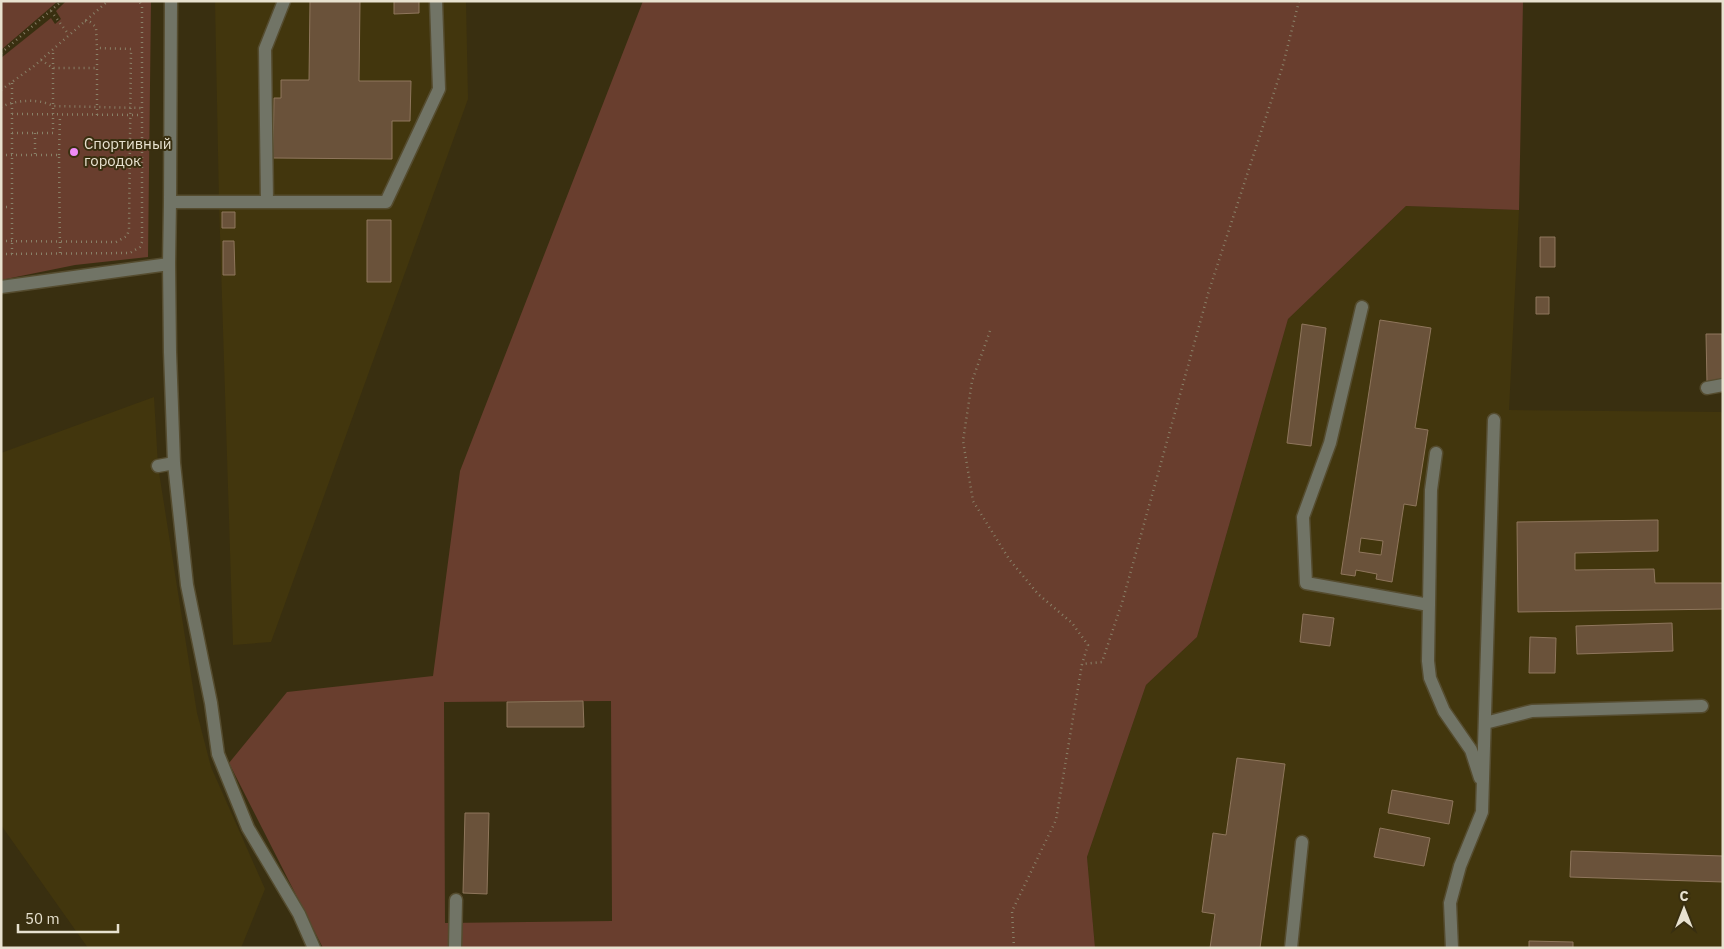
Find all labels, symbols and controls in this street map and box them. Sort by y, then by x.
place label: Спортивный городок [84,134,172,170]
marker: Спортивный городок [68,146,80,158]
north arrow [1659,884,1709,934]
text: С [1679,887,1689,905]
scale bar [18,902,118,934]
text: 50 m [25,909,60,928]

